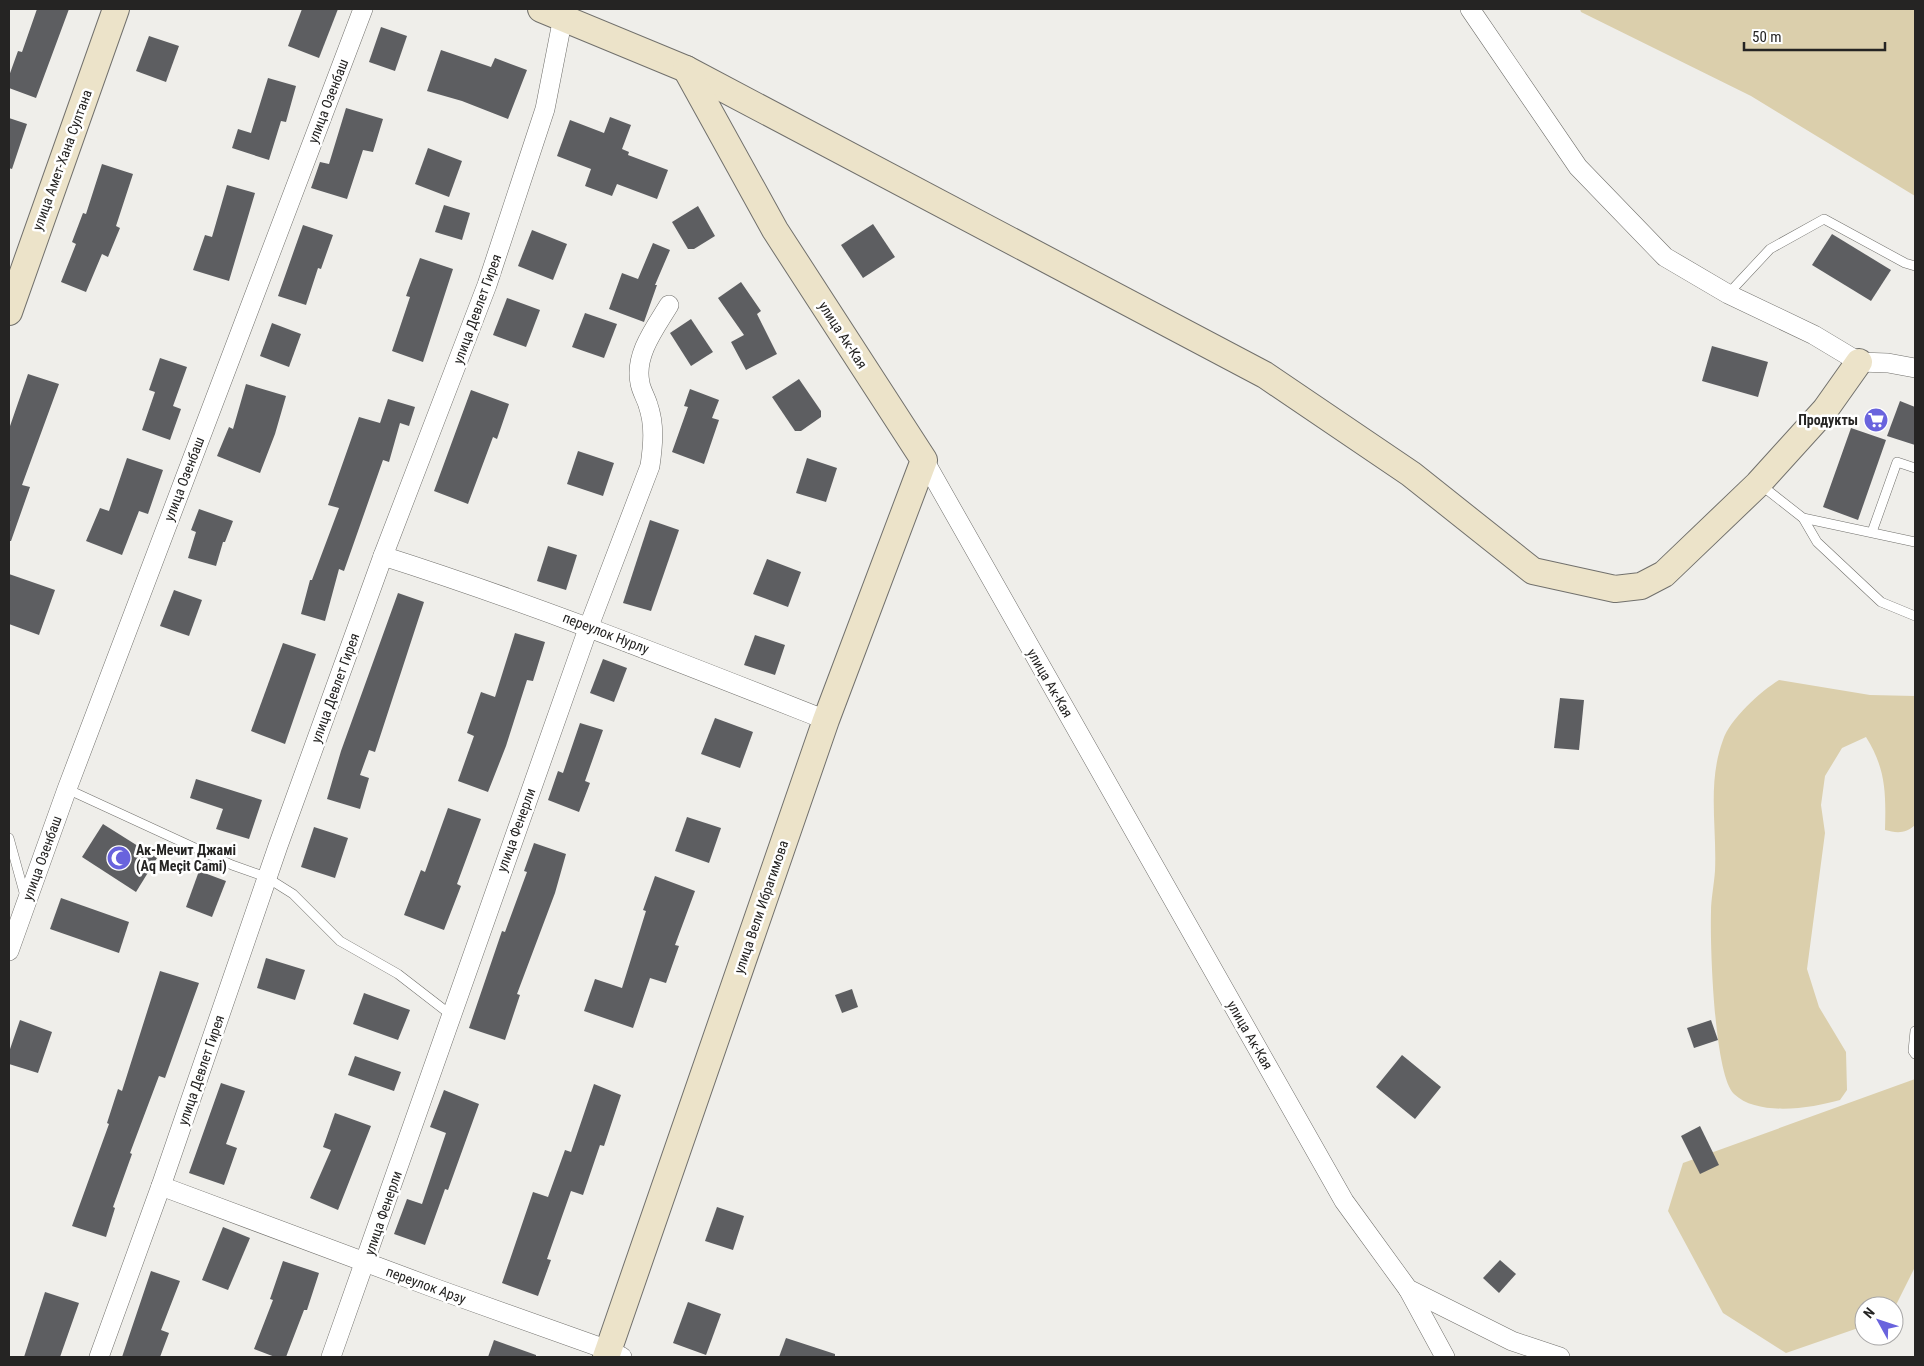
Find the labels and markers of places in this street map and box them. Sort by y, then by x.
supermarket icon: Продукты [1863,407,1889,433]
place label: Продукты [1798,412,1858,428]
place label: Ак-Мечит Джамі (Aq Meçit Cami) [136,842,236,875]
mosque icon: Ак-Мечит Джамі (Aq Meçit Cami) [106,845,132,871]

